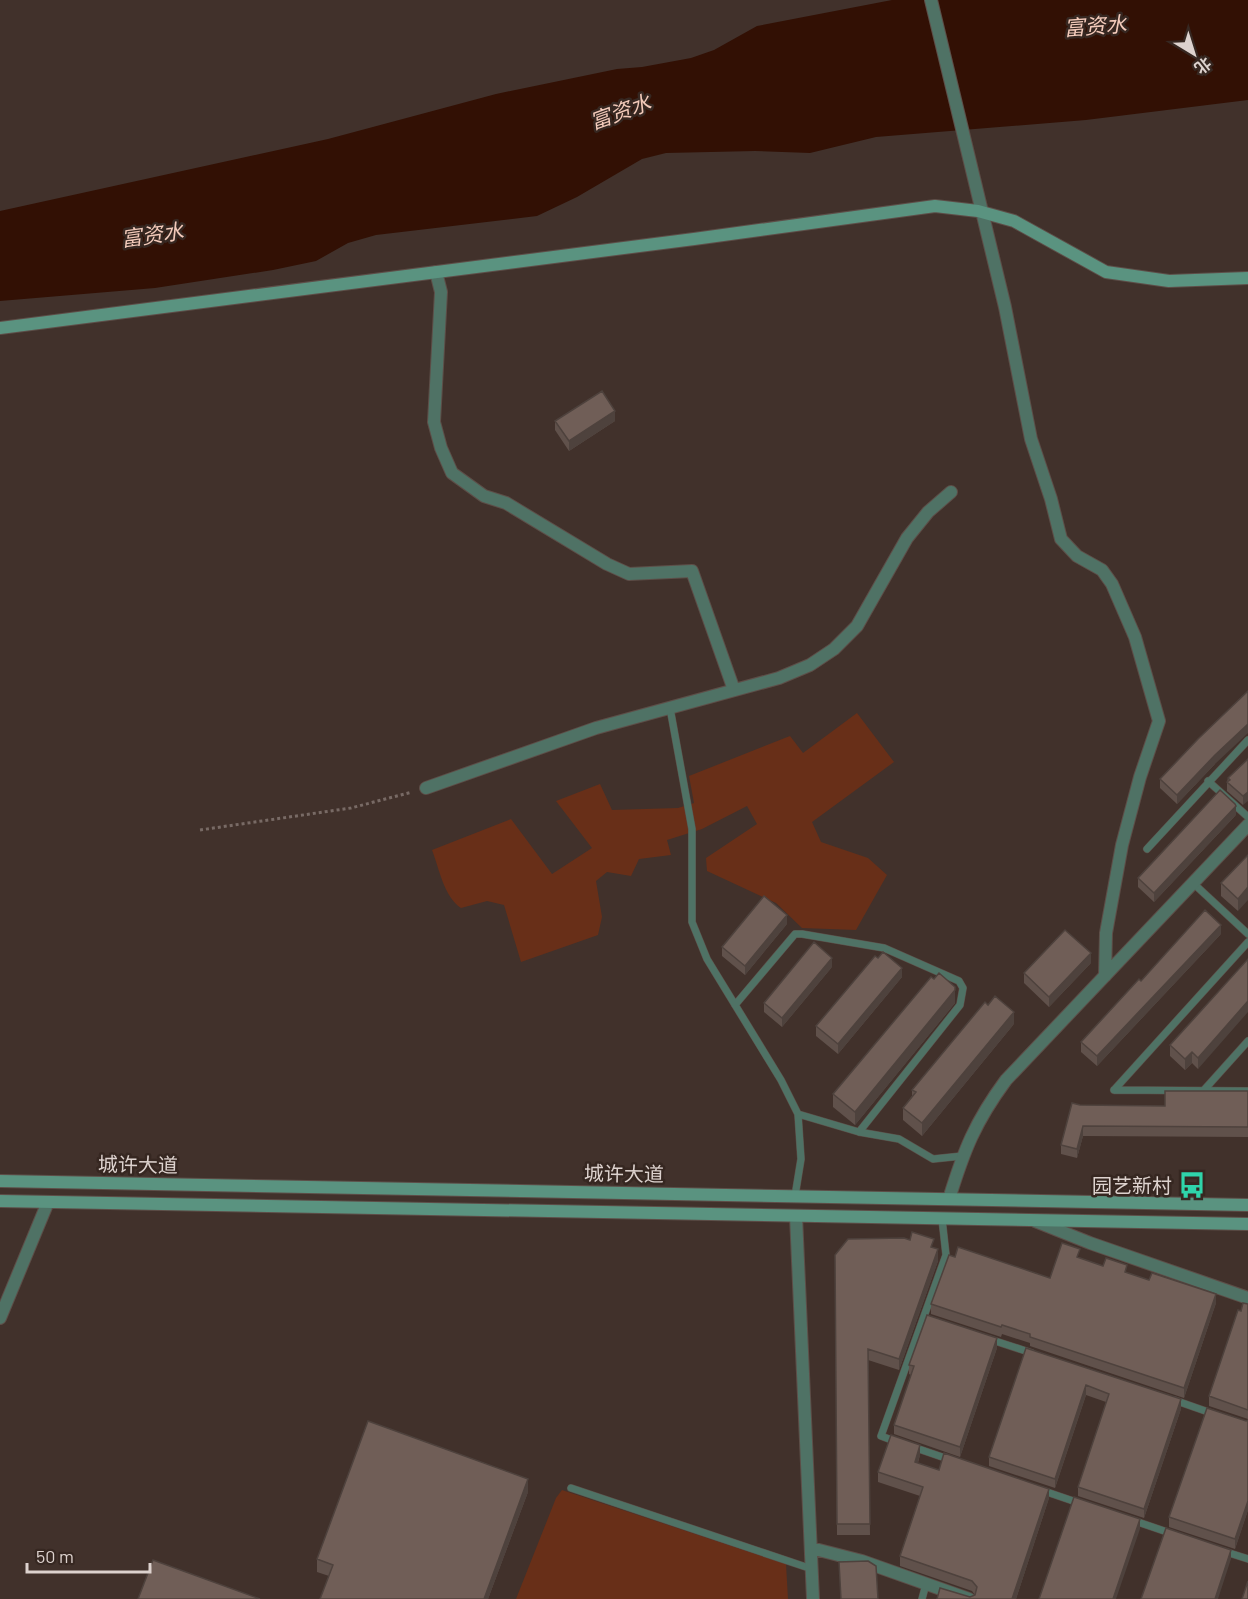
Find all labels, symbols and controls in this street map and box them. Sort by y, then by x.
water label: 富资水 [1063,10,1128,40]
north arrow [1164,24,1224,84]
text: 北 [1191,54,1216,79]
water label: 富资水 [586,88,655,134]
water label: 富资水 [119,217,186,251]
street label: 城许大道 [98,1151,178,1177]
street label: 城许大道 [584,1160,664,1186]
bus stop icon: 园艺新村 [1177,1170,1207,1200]
place label: 园艺新村 [1092,1173,1172,1197]
scale bar [27,1536,150,1574]
text: 50 m [36,1545,74,1567]

